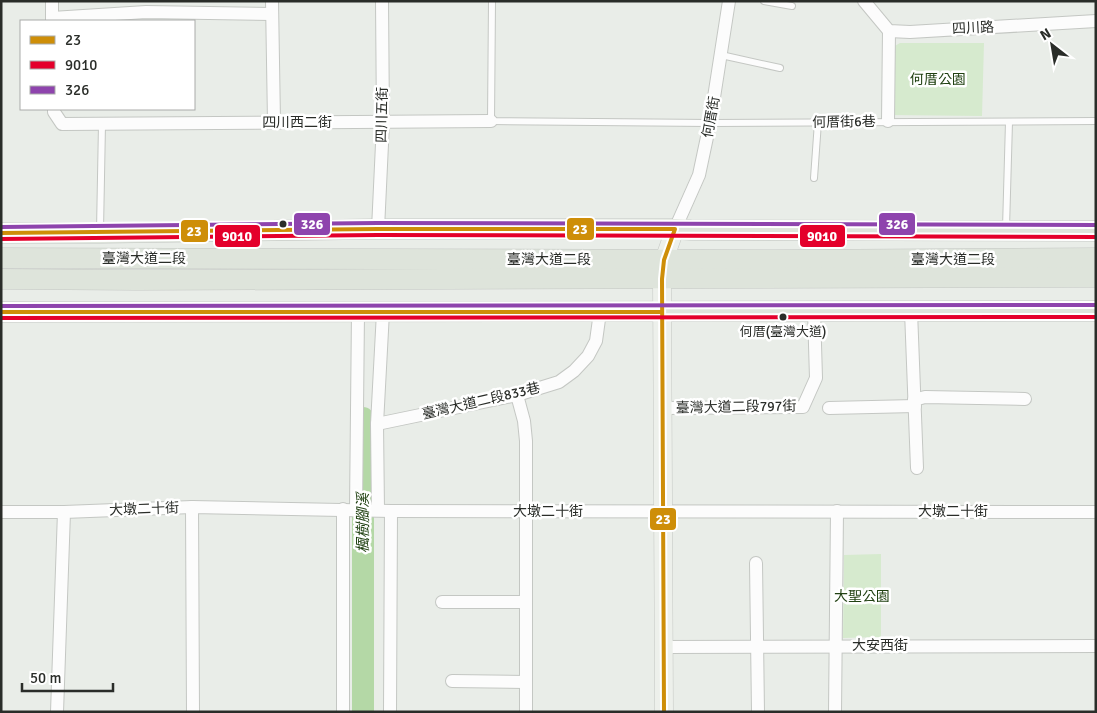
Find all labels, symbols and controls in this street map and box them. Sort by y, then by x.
street label: 四川路 [952,18,994,38]
legend [20,20,195,110]
north arrow [1027,20,1077,70]
text: N [1037,24,1054,44]
text: 23 [65,31,81,49]
text: 9010 [65,56,97,74]
park label: 何厝公園 [910,71,966,88]
text: 326 [65,81,89,99]
street label: 四川五街 [373,87,391,143]
street label: 何厝街 [699,95,723,139]
street label: 何厝街6巷 [812,113,876,131]
street label: 四川西二街 [262,114,332,131]
line badge: 326 [293,212,331,236]
line badge: 326 [878,212,916,236]
text: 326 [301,216,324,233]
text: 326 [886,216,909,233]
line badge: 23 [566,217,595,241]
line badge: 23 [180,219,209,243]
unlabelled marker [278,219,288,229]
text: 23 [572,221,588,238]
text: 23 [186,223,202,240]
line badge: 9010 [214,224,261,248]
line badge: 9010 [799,224,846,248]
text: 9010 [222,228,253,245]
text: 9010 [807,228,838,245]
street label: 臺灣大道二段 [102,250,186,267]
street label: 臺灣大道二段 [507,251,591,268]
street label: 臺灣大道二段 [911,251,995,268]
marker: 何厝(臺灣大道) [778,312,788,322]
place label: 何厝(臺灣大道) [740,324,826,340]
street label: 臺灣大道二段833巷 [420,379,542,423]
street label: 臺灣大道二段797街 [676,397,796,417]
water label: 楓樹腳溪 [354,491,372,553]
street label: 大墩二十街 [109,499,179,519]
street label: 大墩二十街 [513,503,583,520]
street label: 大墩二十街 [918,503,988,520]
line badge: 23 [649,507,677,531]
text: 23 [655,511,671,528]
park label: 大聖公園 [834,588,890,605]
street label: 大安西街 [852,637,908,654]
scale bar [22,660,114,692]
text: 50 m [30,669,61,687]

